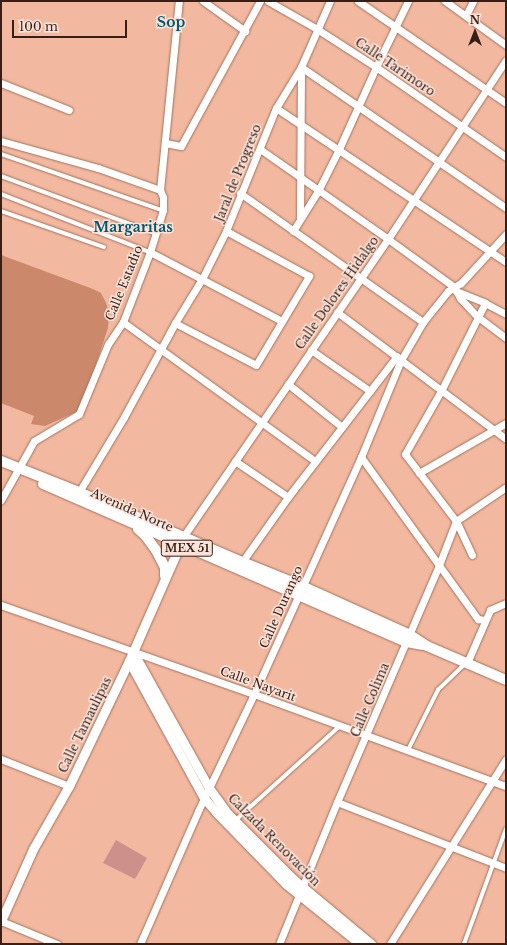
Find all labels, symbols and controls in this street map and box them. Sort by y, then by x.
scale bar [14,12,129,38]
north arrow [455,12,495,52]
text: N [470,13,480,27]
district label: Sop [157,14,185,30]
text: 100 m [19,19,58,34]
street label: Calle Tarimoro [352,35,438,99]
street label: Jaral de Progreso [212,122,264,224]
district label: Margaritas [93,219,173,235]
street label: Calle Dolores Hidalgo [292,234,382,352]
street label: Calle Estadio [102,243,146,323]
street label: Avenida Norte [89,485,175,535]
road number: MEX 51 [160,539,214,557]
street label: Calle Durango [256,564,306,650]
street label: Calle Colima [348,661,392,739]
street label: Calle Nayarit [218,664,298,704]
street label: Calle Tamaulipas [55,675,115,775]
street label: Calzada Renovación [225,791,323,889]

